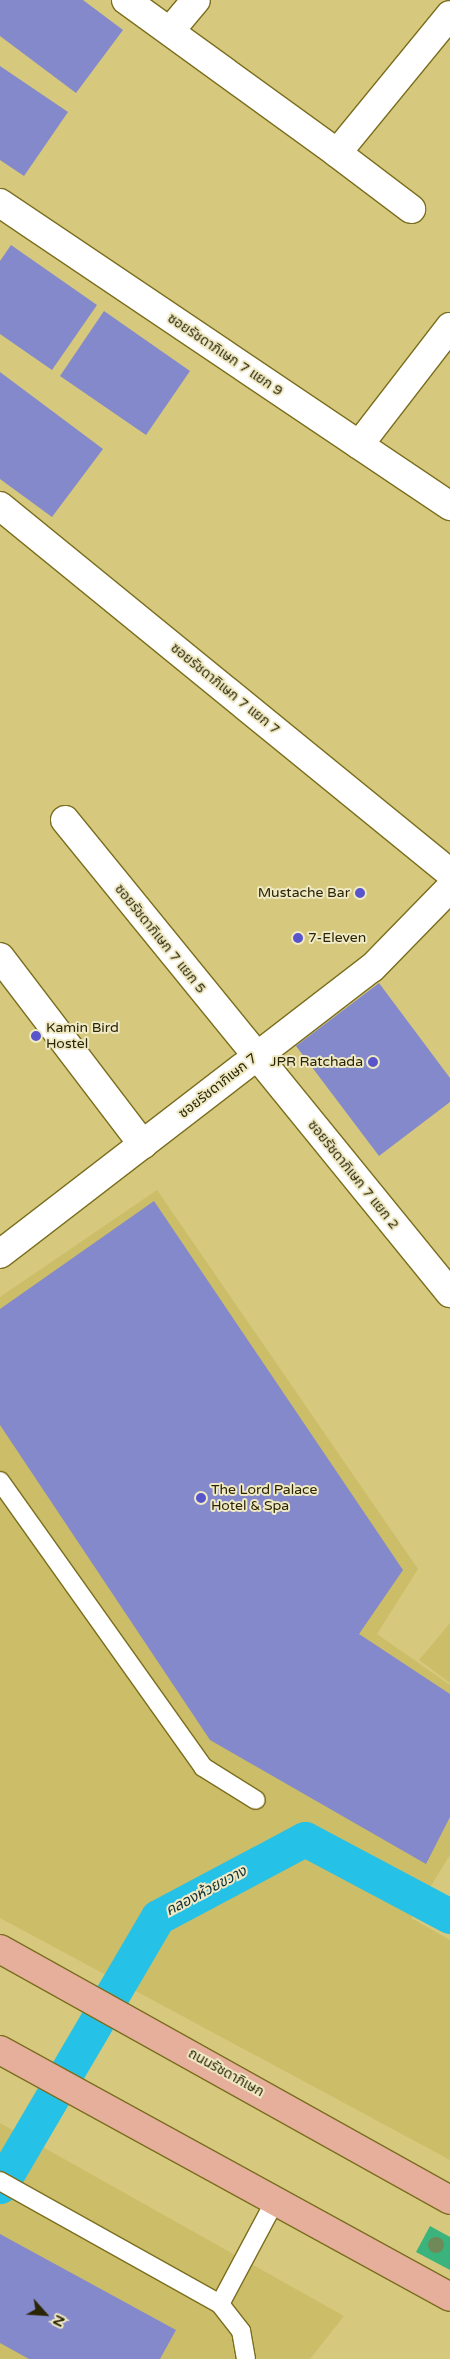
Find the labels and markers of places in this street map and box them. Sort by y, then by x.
place label: Mustache Bar [258,885,350,901]
marker: Mustache Bar [354,887,366,899]
place label: 7-Eleven [308,930,366,946]
marker: 7-Eleven [292,932,304,944]
place label: Kamin Bird Hostel [46,1020,119,1052]
marker: Kamin Bird Hostel [30,1030,42,1042]
place label: JPR Ratchada [270,1054,363,1070]
marker: JPR Ratchada [367,1056,379,1068]
place label: The Lord Palace Hotel & Spa [211,1482,317,1514]
marker: The Lord Palace Hotel & Spa [195,1492,207,1504]

